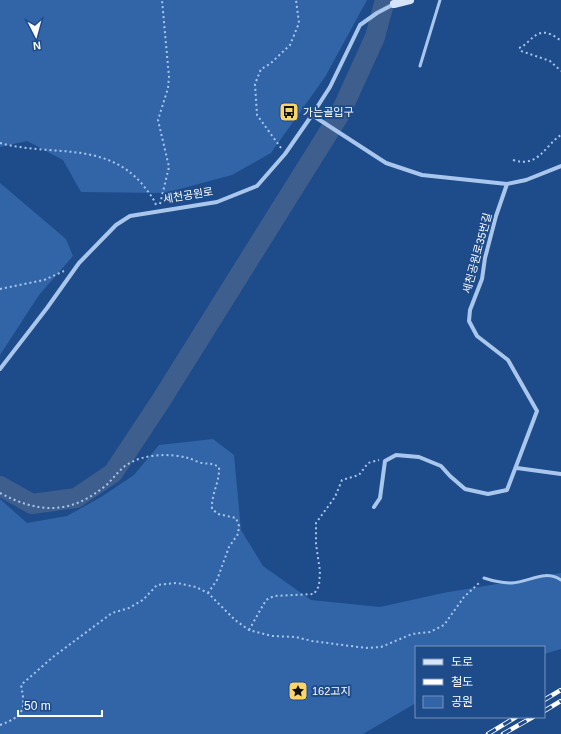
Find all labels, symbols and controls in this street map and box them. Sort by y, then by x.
north arrow [16,16,56,56]
text: N [32,40,42,52]
bus stop icon: 가는골입구 [278,101,300,123]
place label: 가는골입구 [303,106,354,118]
street label: 세천공원로 [162,185,214,205]
street label: 세천공원로35번길 [460,211,494,295]
legend [415,646,545,718]
text: 도로 [451,655,473,669]
text: 철도 [451,675,473,689]
place icon: 162고지 [287,680,309,702]
place label: 162고지 [312,685,351,697]
scale bar [18,692,102,718]
text: 공원 [451,695,473,709]
text: 50 m [24,699,51,713]

